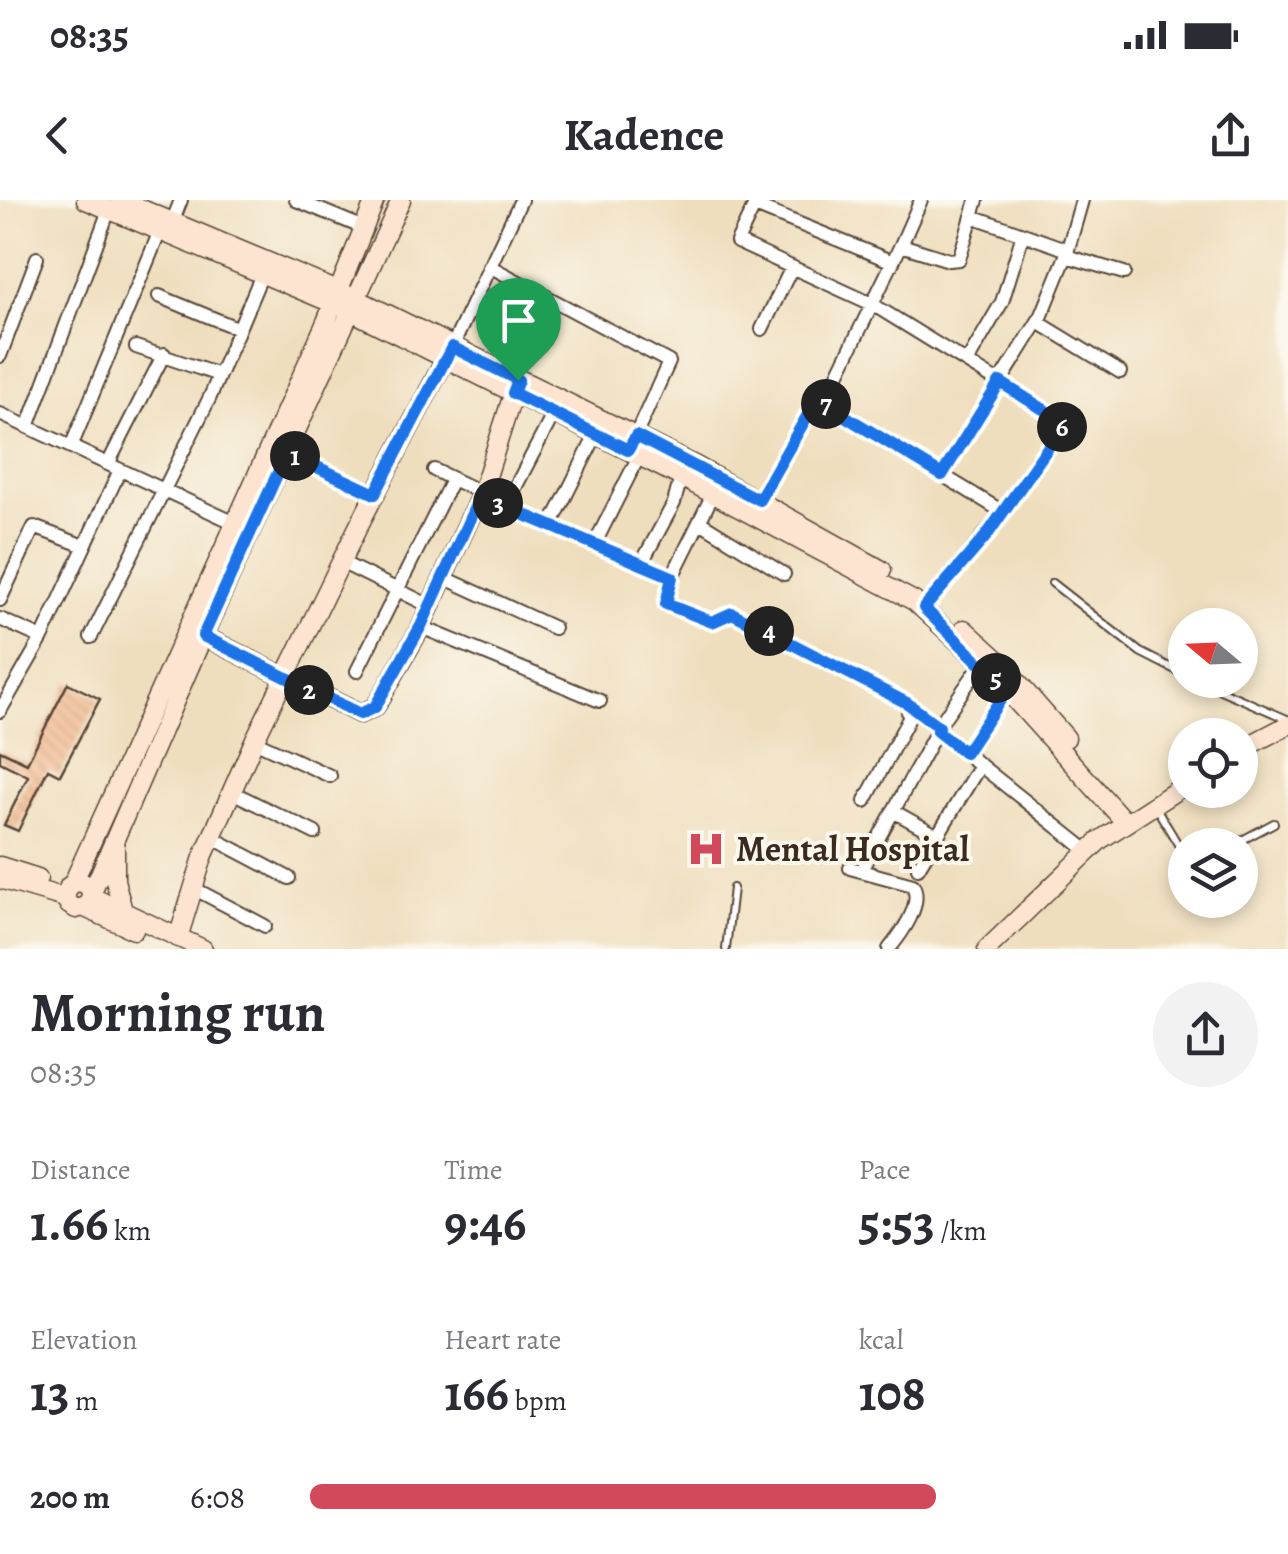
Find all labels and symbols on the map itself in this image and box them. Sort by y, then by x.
pin [476,278,561,381]
pin: 7 [801,379,851,429]
pin: 6 [1037,402,1087,452]
pin: 1 [270,431,320,481]
pin: 3 [473,478,523,528]
pin: 4 [744,606,794,656]
north arrow [1168,608,1258,698]
pin: 5 [971,653,1021,703]
pin: 2 [284,665,334,715]
place label: Mental Hospital [736,825,969,873]
hospital icon: Mental Hospital [685,828,727,870]

